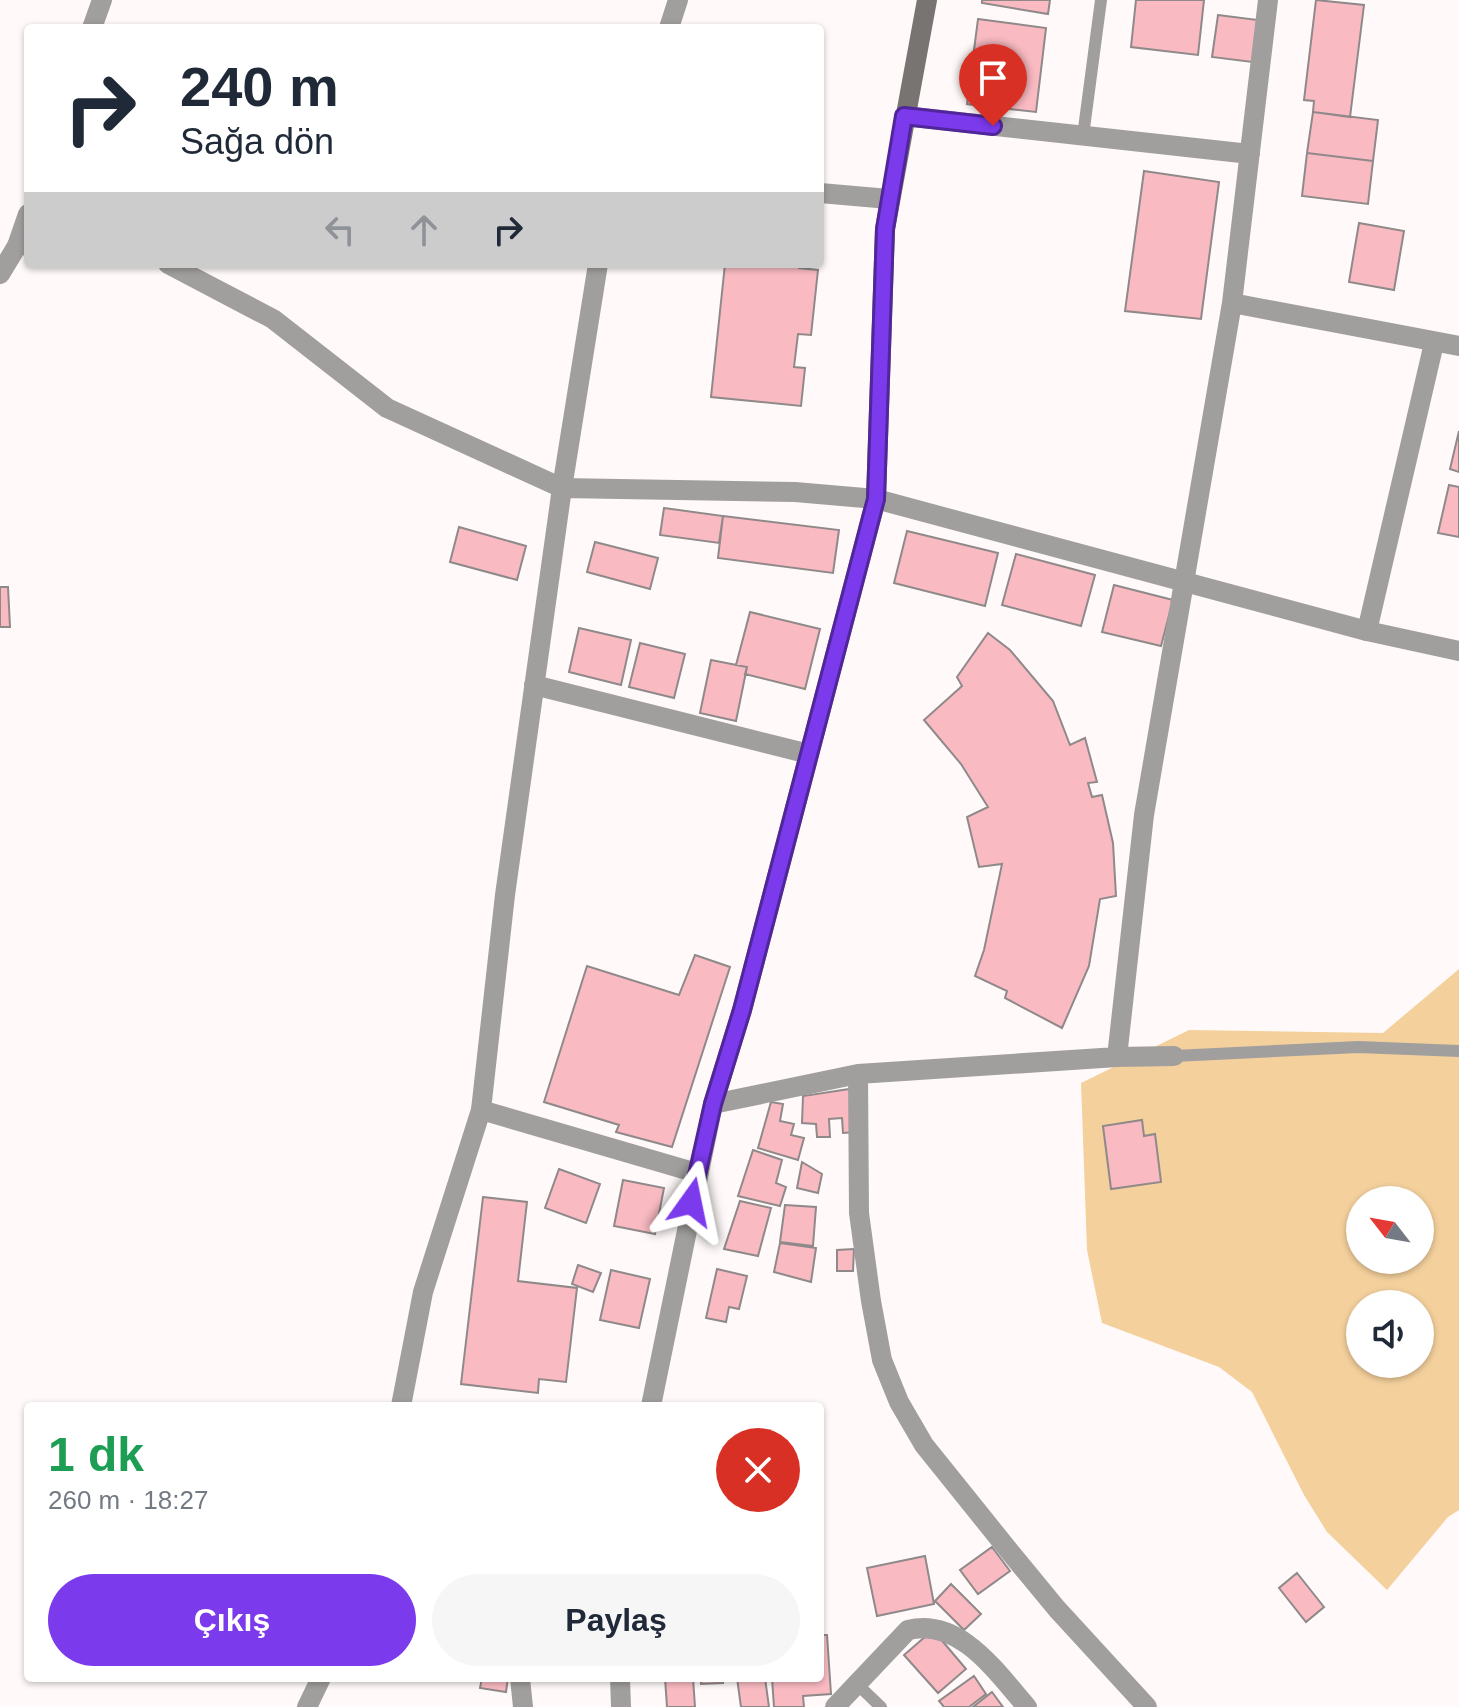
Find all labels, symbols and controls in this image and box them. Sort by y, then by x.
pin [959,44,1027,126]
text: 240 m [180,55,339,118]
icon: right [48,56,152,160]
icon: arrive [971,56,1015,100]
text: Sağa dön [180,121,334,162]
icon: left [318,208,362,252]
icon: ahead [402,208,446,252]
icon: right [486,208,530,252]
position arrow [649,1160,733,1244]
north arrow [1346,1186,1434,1274]
map controls [1346,1186,1434,1378]
button: sound [1346,1290,1434,1378]
text: 1 dk [48,1428,144,1481]
button: close [716,1428,800,1512]
text: 260 m · 18:27 [48,1485,208,1515]
button: Çıkış [48,1574,416,1666]
button: Paylaş [432,1574,800,1666]

